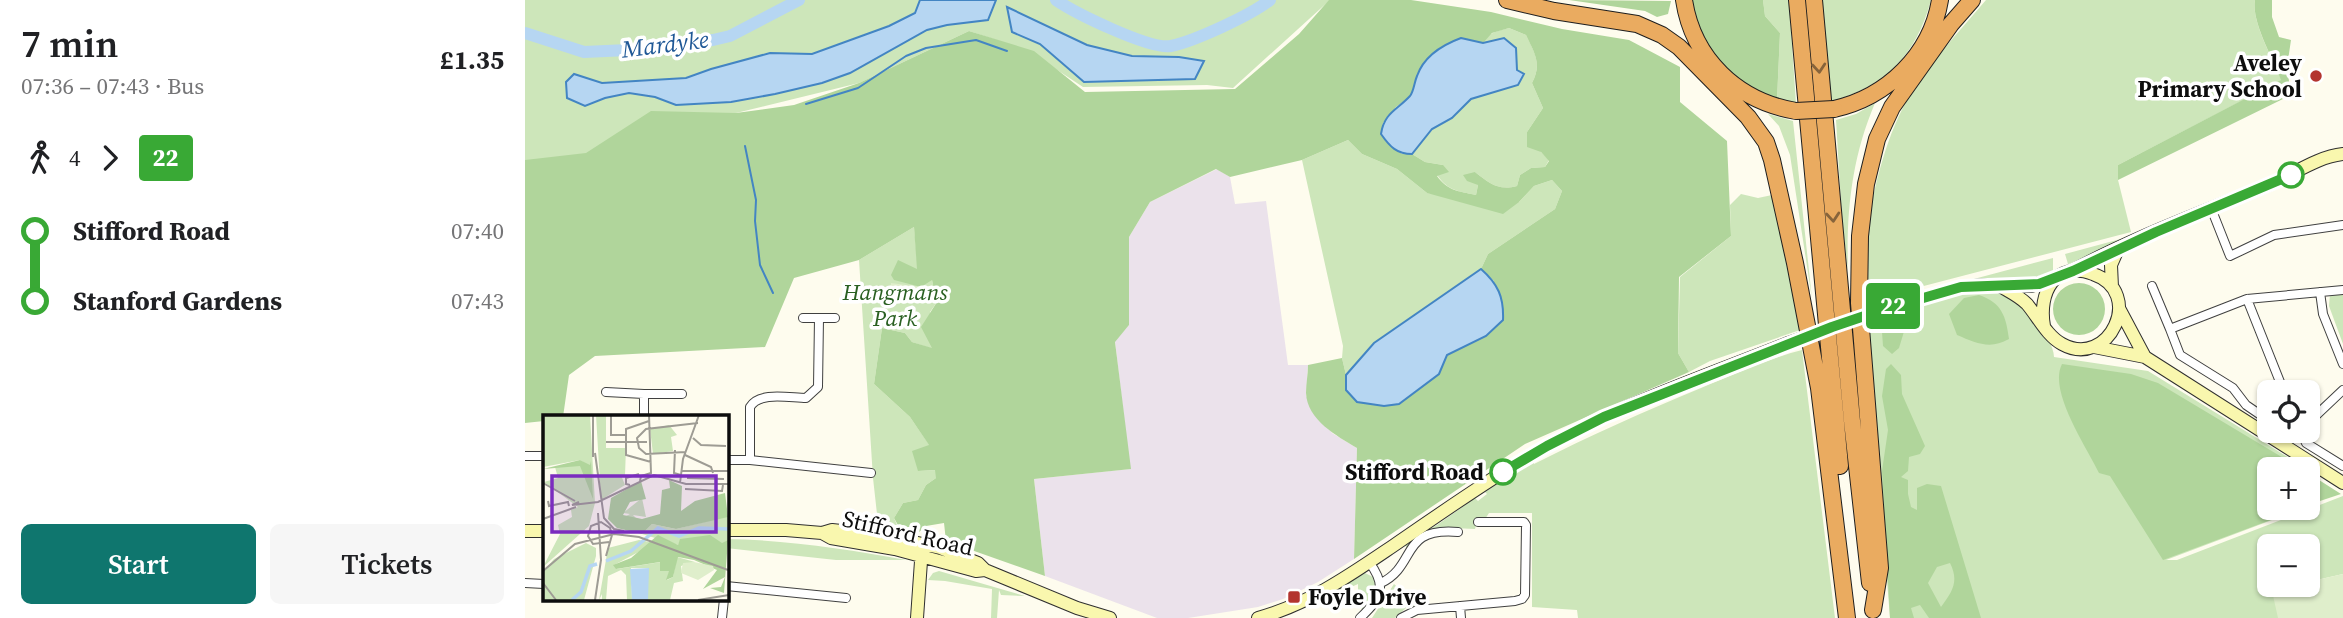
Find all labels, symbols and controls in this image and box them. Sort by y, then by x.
text: 7 min [21,18,119,70]
water label: Mardyke [619,22,711,66]
text: £1.35 [440,42,504,78]
place label: Aveley Primary School [2137,47,2303,105]
one-way arrow [1811,63,1826,74]
marker: Aveley Primary School [2308,68,2324,84]
text: 07:36 – 07:43 · Bus [21,70,204,102]
icon: walk [21,139,59,177]
icon: forward [91,139,129,177]
text: 22 [153,141,179,174]
text: 4 [69,142,81,174]
unlabelled marker [2278,162,2304,188]
one-way arrow [1825,211,1840,223]
text: Stifford Road [73,213,230,249]
text: 07:40 [451,215,504,247]
park label: Hangmans Park [841,276,948,334]
text: Stanford Gardens [73,283,282,319]
line badge: 22 [1861,283,1925,329]
text: 07:43 [451,285,504,317]
text: 22 [1880,289,1906,322]
map controls [2257,380,2320,597]
button: locate [2257,380,2320,443]
inset map [543,415,728,600]
place label: Stifford Road [1345,456,1484,488]
button: + [2257,457,2320,520]
marker: Stifford Road [1490,459,1516,485]
street label: Stifford Road [839,502,977,564]
button: Start [21,524,256,604]
button: Tickets [270,524,504,604]
button: − [2257,534,2320,597]
place label: Foyle Drive [1308,581,1426,613]
marker: Foyle Drive [1286,589,1302,605]

